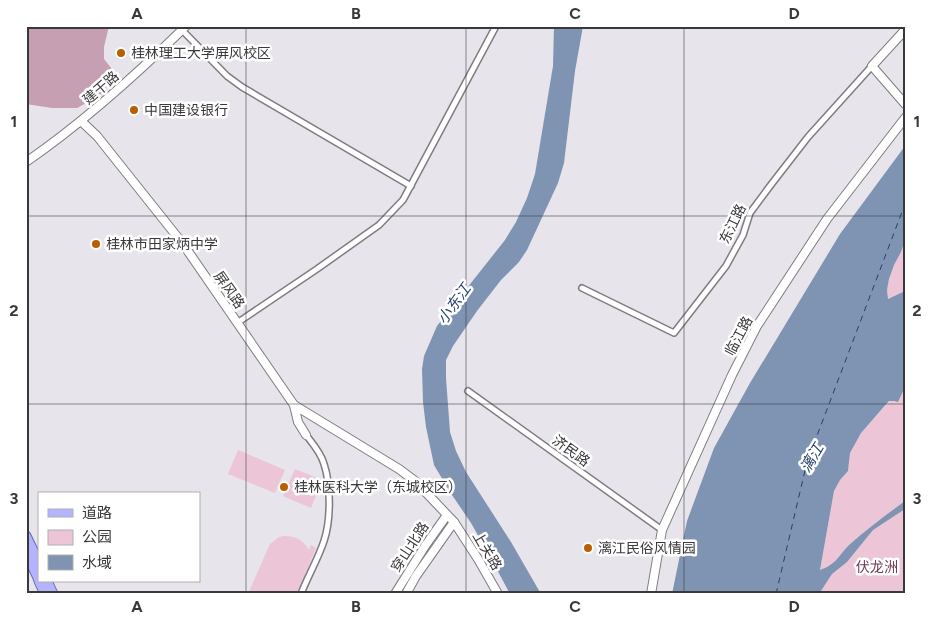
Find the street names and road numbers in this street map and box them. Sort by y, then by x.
street label: 建干路 [80,68,122,108]
street label: 东江路 [716,201,750,247]
street label: 屏风路 [210,268,248,312]
street label: 临江路 [722,313,756,359]
street label: 济民路 [549,432,593,470]
street label: 穿山北路 [388,519,432,575]
street label: 上关路 [469,529,505,573]

